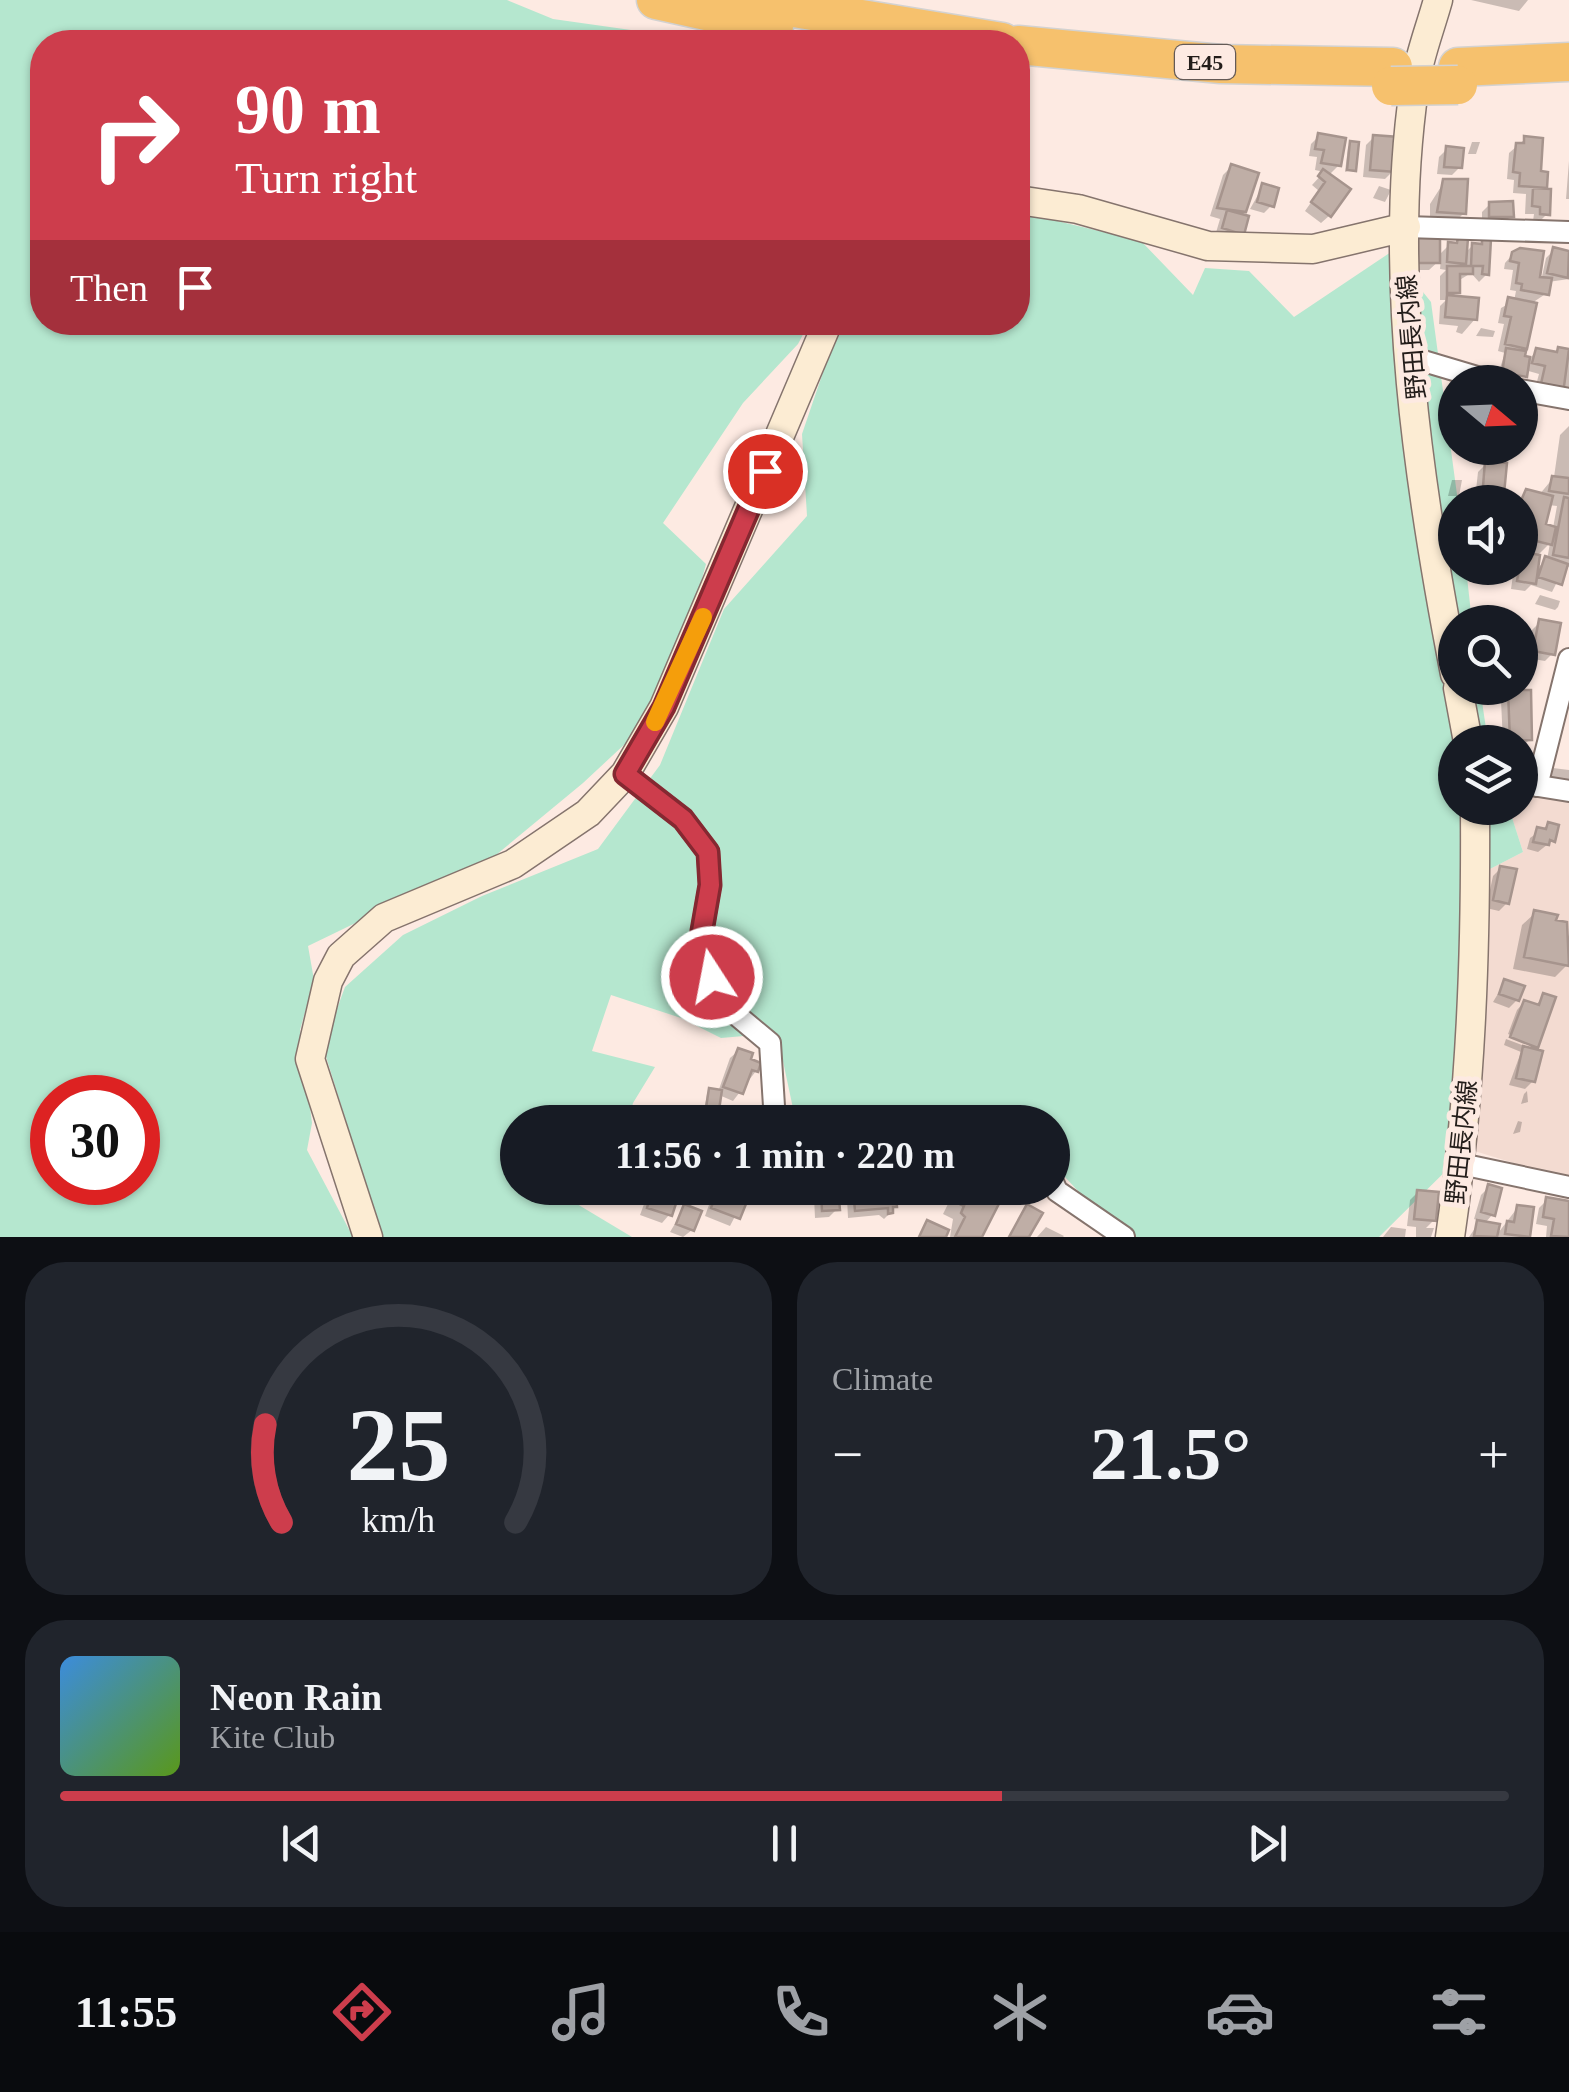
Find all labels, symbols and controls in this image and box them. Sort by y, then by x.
road number: E45 [1175,45,1235,79]
icon: right [70,70,200,200]
text: 90 m [235,71,381,148]
text: Turn right [235,153,417,203]
icon: arrive [168,260,223,315]
text: Then [70,267,148,309]
street label: 野田長内線 [1393,274,1430,400]
north arrow [1438,365,1538,465]
map controls [1438,365,1538,825]
pin [723,429,808,514]
icon: arrive [738,444,793,499]
button: sound [1438,485,1538,585]
button: search [1438,605,1538,705]
button: layers [1438,725,1538,825]
position arrow [660,925,764,1029]
speed limit sign: 30 [30,1075,160,1205]
street label: 野田長内線 [1442,1078,1481,1206]
text: 11:56 · 1 min · 220 m [615,1134,955,1176]
text: Climate [832,1361,933,1397]
text: 25 [347,1387,451,1502]
text: 21.5° [1090,1412,1251,1495]
text: − [832,1424,863,1485]
text: + [1478,1424,1509,1485]
text: km/h [362,1500,435,1540]
text: Neon Rain [210,1676,382,1718]
text: Kite Club [210,1719,335,1755]
icon: previous [274,1816,329,1871]
icon: pause [757,1816,812,1871]
icon: next [1240,1816,1295,1871]
icon: directions [327,1977,397,2047]
icon: music [546,1977,616,2047]
icon: phone [766,1977,836,2047]
icon: climate [985,1977,1055,2047]
icon: car [1205,1977,1275,2047]
icon: filters [1424,1977,1494,2047]
text: 11:55 [75,1987,177,2037]

